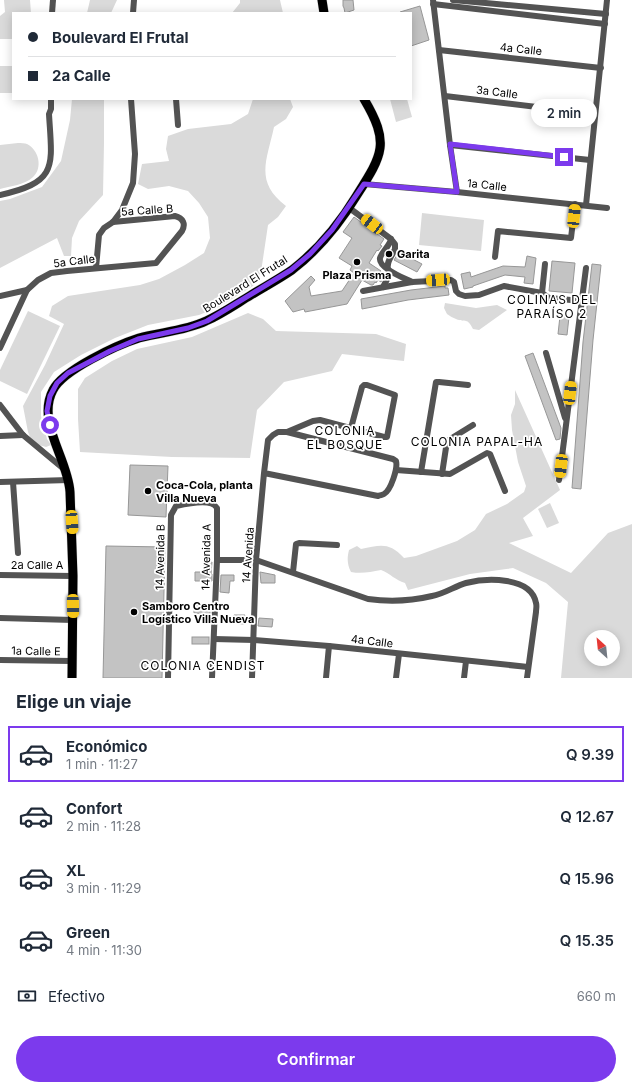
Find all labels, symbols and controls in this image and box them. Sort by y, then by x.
text: Boulevard El Frutal [52,28,189,47]
street label: 4a Calle [499,40,543,58]
text: 2a Calle [52,66,111,85]
street label: 3a Calle [475,82,519,102]
callout: 2 min [531,99,597,127]
text: 2 min [547,105,581,121]
route end [555,148,573,166]
street label: 1a Calle [467,176,507,194]
street label: 5a Calle B [120,201,174,219]
car [567,203,581,229]
car [359,212,385,236]
place label: Garita [397,247,430,261]
marker: Garita [384,249,394,259]
street label: 5a Calle [52,251,96,271]
street label: Boulevard El Frutal [200,252,290,316]
marker: Plaza Prisma [352,257,362,267]
place label: Plaza Prisma [322,268,392,282]
car [426,273,450,287]
district label: COLINAS DEL PARAÍSO 2 [507,292,597,321]
car [563,380,577,406]
route start [41,416,59,434]
district label: COLONIA EL BOSQUE [307,423,383,452]
district label: COLONIA PAPAL-HA [411,434,543,449]
car [554,453,568,479]
place label: Coca-Cola, planta Villa Nueva [156,478,253,505]
marker: Coca-Cola, planta Villa Nueva [143,486,153,496]
car [65,510,79,534]
street label: 14 Avenida A [198,523,214,590]
street label: 14 Avenida B [152,524,168,590]
street label: 14 Avenida [239,527,257,583]
street label: 2a Calle A [11,558,64,572]
car [67,594,79,618]
place label: Samboro Centro Logístico Villa Nueva [142,599,255,626]
marker: Samboro Centro Logístico Villa Nueva [129,607,139,617]
north arrow [584,630,620,666]
map controls [584,630,620,666]
street label: 4a Calle [350,631,394,651]
street label: 1a Calle E [11,644,61,658]
district label: COLONIA CENDIST [141,658,265,673]
text: Elige un viaje [16,691,131,712]
icon: car [18,736,54,772]
text: Económico [66,737,147,756]
text: Q 9.39 [566,745,614,764]
text: 1 min · 11:27 [66,756,138,772]
icon: car [18,798,54,834]
text: Confort [66,799,122,818]
text: Q 12.67 [560,807,614,826]
text: 2 min · 11:28 [66,818,141,834]
icon: car [18,860,54,896]
text: XL [66,861,86,880]
text: Q 15.96 [559,869,614,888]
text: 3 min · 11:29 [66,880,141,896]
icon: car [18,922,54,958]
text: Green [66,923,110,942]
text: Q 15.35 [560,931,614,950]
text: 4 min · 11:30 [66,942,142,958]
icon: cash [16,985,38,1007]
text: Efectivo [48,987,105,1006]
text: 660 m [577,988,616,1004]
button: Confirmar [16,1036,616,1082]

